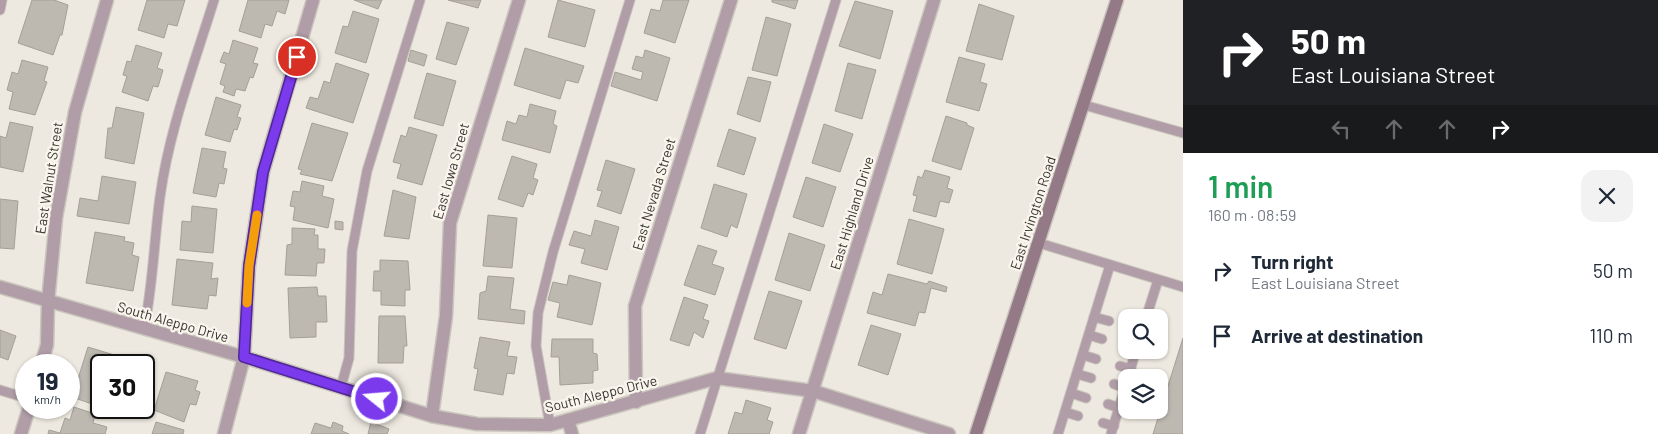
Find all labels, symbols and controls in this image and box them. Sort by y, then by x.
text: 50 m [1291,19,1366,61]
icon: right [1208,20,1273,85]
pin [276,36,318,78]
icon: arrive [283,43,311,71]
text: East Louisiana Street [1291,61,1495,87]
icon: left [1327,115,1355,143]
icon: ahead [1380,115,1408,143]
icon: ahead [1433,115,1461,143]
icon: right [1486,115,1514,143]
street label: East Walnut Street [31,121,66,235]
street label: East Iowa Street [429,121,472,221]
street label: East Nevada Street [628,136,679,252]
street label: East Highland Drive [826,154,877,272]
street label: East Irvington Road [1006,154,1059,272]
text: 1 min [1208,168,1273,204]
button: close [1581,170,1633,222]
text: 160 m · 08:59 [1208,205,1296,224]
text: Turn right [1251,250,1333,273]
icon: right [1208,257,1236,285]
text: 50 m [1593,259,1633,282]
text: East Louisiana Street [1251,273,1400,292]
street label: South Aleppo Drive [116,298,231,346]
map controls [1118,309,1168,419]
button: search [1118,309,1168,359]
icon: arrive [1208,322,1236,350]
text: Arrive at destination [1251,324,1423,347]
text: 110 m [1589,324,1633,347]
speed limit sign: 30 [90,354,155,419]
text: 19 [36,365,59,395]
button: layers [1118,369,1168,419]
street label: South Aleppo Drive [543,371,659,416]
position arrow [350,372,402,424]
text: km/h [34,392,61,406]

